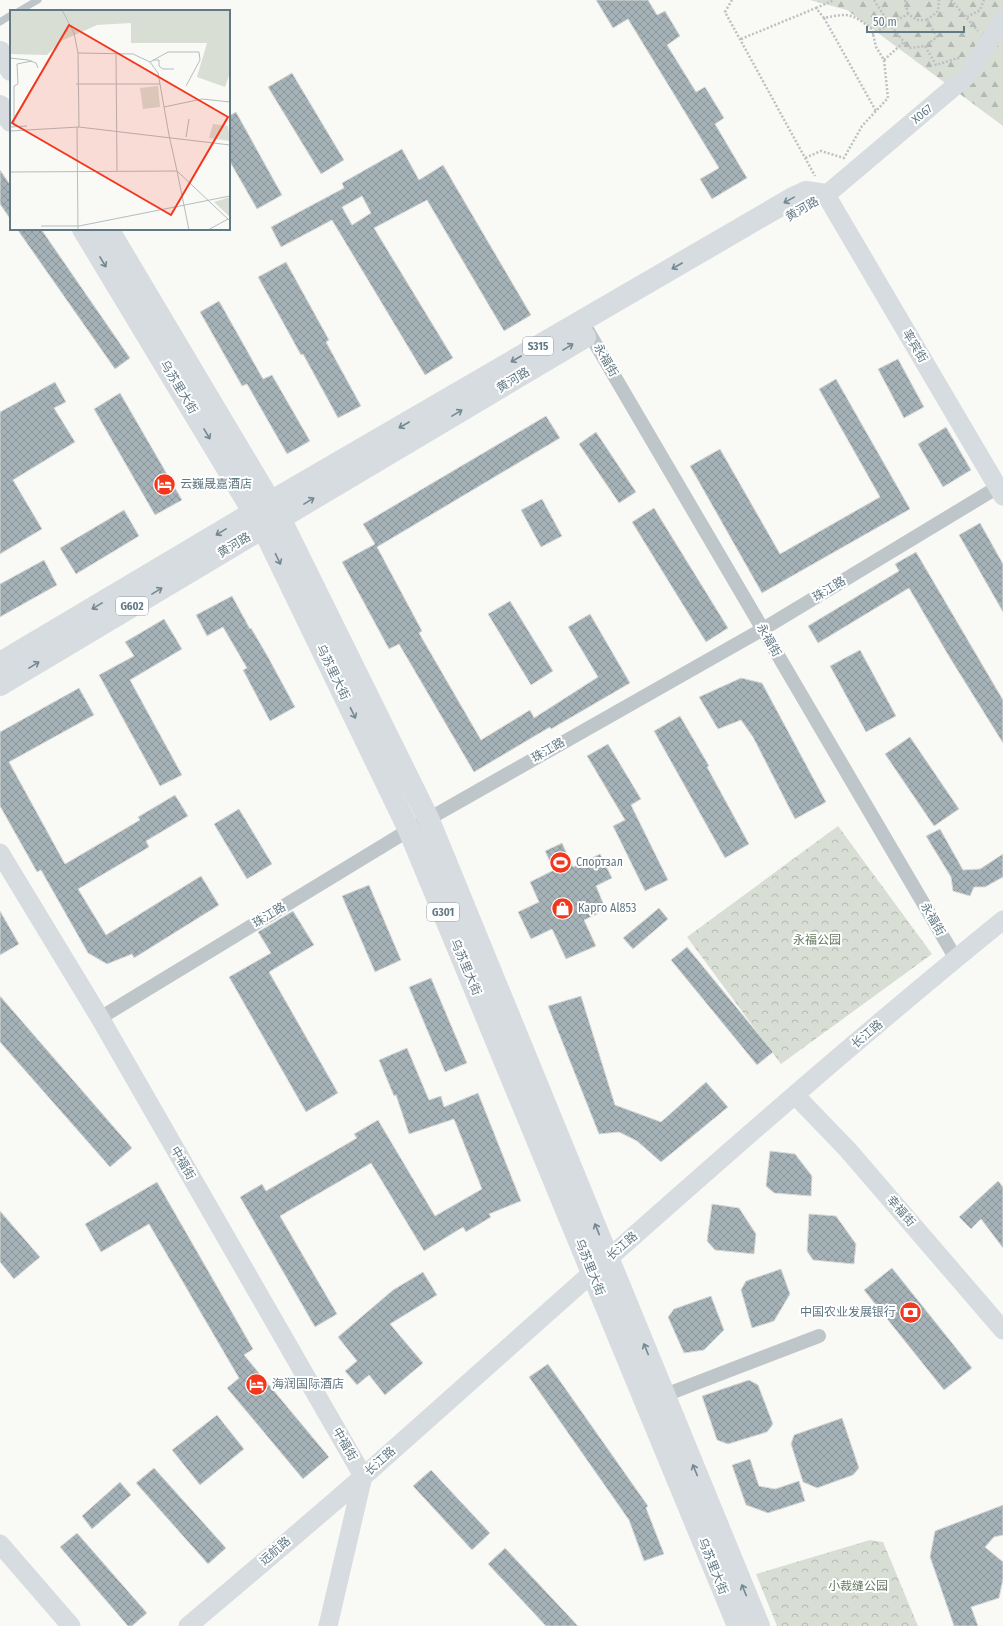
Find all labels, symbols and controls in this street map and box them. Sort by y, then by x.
scale bar [867,8,964,34]
inset map [10,10,230,230]
text: 50 m [873,15,897,29]
street label: X067 [909,101,935,127]
street label: 黄河路 [783,194,821,224]
one-way arrow [783,197,795,205]
one-way arrow [100,256,108,268]
one-way arrow [671,262,683,270]
street label: 率宾街 [900,327,930,365]
road number: S315 [523,337,553,355]
street label: 永福街 [591,341,621,379]
one-way arrow [562,342,574,350]
one-way arrow [510,356,522,364]
street label: 乌苏里大街 [158,358,200,416]
street label: 黄河路 [494,365,532,395]
one-way arrow [451,409,463,417]
one-way arrow [398,421,410,429]
one-way arrow [203,428,211,440]
hotel icon: 云巍晟嘉酒店 [151,471,177,497]
place label: 云巍晟嘉酒店 [180,477,252,491]
one-way arrow [303,497,315,505]
one-way arrow [215,528,227,536]
street label: 黄河路 [215,530,253,560]
one-way arrow [275,552,282,564]
street label: 珠江路 [810,574,848,604]
one-way arrow [151,587,163,595]
road number: G602 [116,597,148,615]
one-way arrow [91,602,103,610]
street label: 永福街 [754,621,784,659]
street label: 乌苏里大街 [314,642,352,702]
one-way arrow [27,660,39,668]
one-way arrow [350,707,357,719]
street label: 珠江路 [529,735,567,765]
sports icon: Спортзал [547,849,573,875]
place label: Спортзал [576,855,623,869]
shop icon: Карго Al853 [549,895,575,921]
street label: 珠江路 [250,900,288,930]
street label: 永福街 [918,900,948,938]
place label: Карго Al853 [578,901,636,915]
road number: G301 [427,903,459,921]
park label: 永福公园 [793,933,841,947]
street label: 乌苏里大街 [448,937,484,997]
street label: 长江路 [849,1017,885,1051]
street label: 中福街 [168,1144,198,1182]
street label: 幸福街 [884,1193,918,1229]
one-way arrow [592,1223,600,1235]
street label: 长江路 [604,1229,640,1263]
street label: 乌苏里大街 [572,1237,608,1297]
bank icon: 中国农业发展银行 [898,1299,924,1325]
place label: 中国农业发展银行 [800,1305,896,1319]
one-way arrow [641,1344,649,1356]
hotel icon: 海润国际酒店 [244,1371,270,1397]
place label: 海润国际酒店 [272,1377,344,1391]
street label: 中福街 [330,1425,360,1463]
street label: 长江路 [362,1444,398,1478]
one-way arrow [691,1464,698,1476]
street label: 远航路 [257,1534,293,1568]
street label: 乌苏里大街 [695,1536,731,1596]
park label: 小裁缝公园 [828,1579,888,1593]
one-way arrow [740,1584,748,1596]

